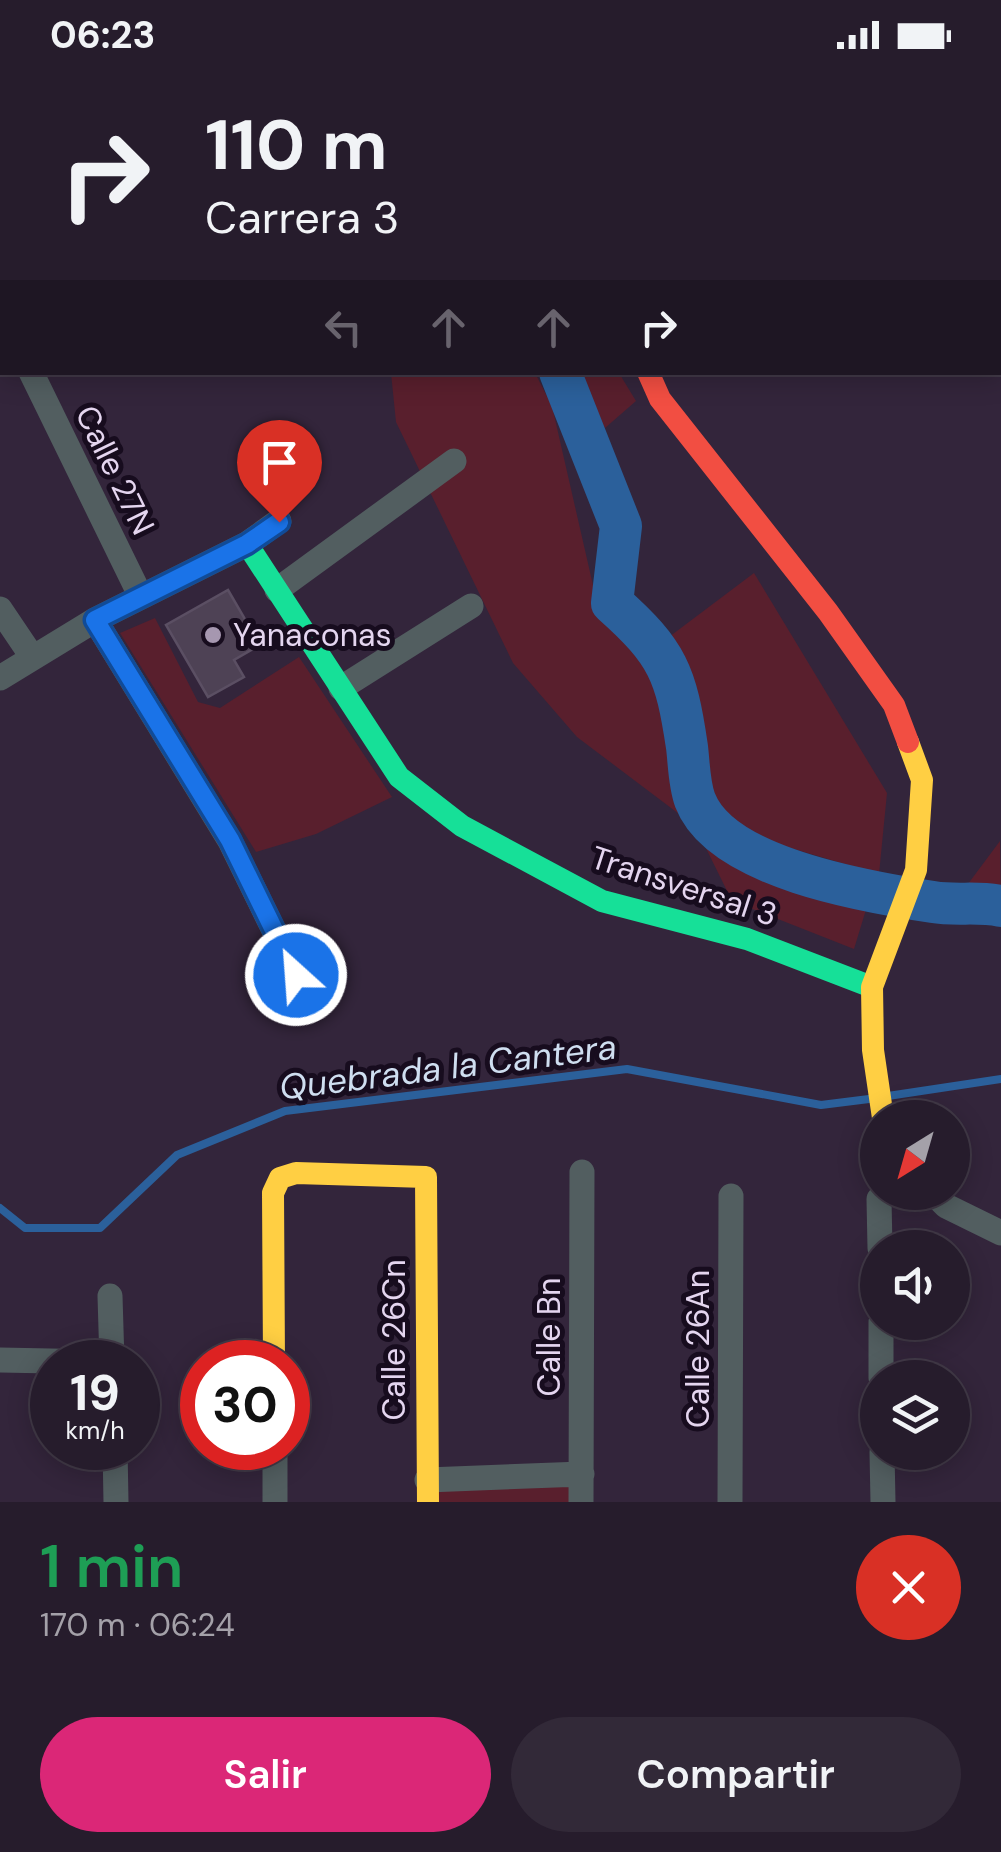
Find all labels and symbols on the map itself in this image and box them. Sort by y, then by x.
street label: Calle 27N [66,399,164,541]
pin [237,420,322,523]
place label: Yanaconas [233,614,392,656]
marker: Yanaconas [202,624,224,646]
street label: Transversal 3 [586,836,782,936]
position arrow [244,923,348,1027]
water label: Quebrada la Cantera [277,1023,619,1111]
north arrow [860,1100,970,1210]
street label: Calle 26Cn [373,1259,415,1421]
street label: Calle 26An [677,1270,719,1428]
street label: Calle Bn [528,1278,570,1396]
speed limit sign: 30 [180,1340,310,1470]

